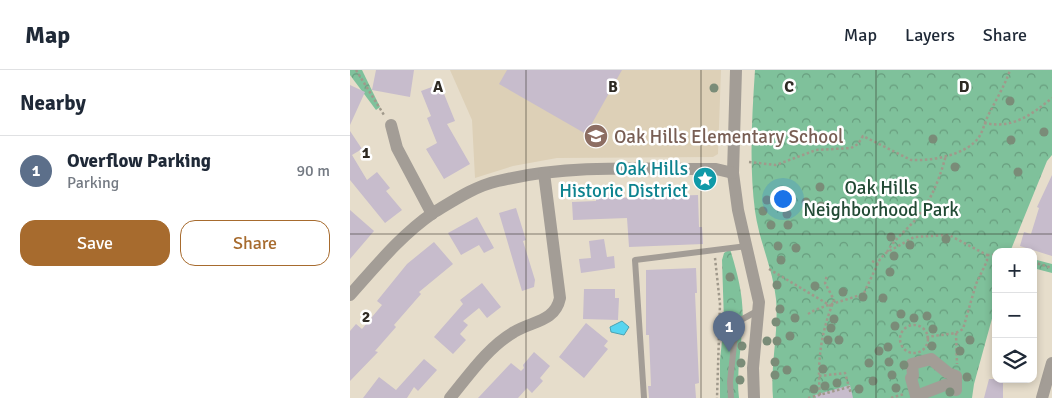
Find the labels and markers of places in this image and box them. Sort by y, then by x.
school or university icon: Oak Hills Elementary School [583,123,609,149]
place label: Oak Hills Elementary School [614,125,844,149]
place label: Oak Hills Historic District [559,157,688,203]
place icon: Oak Hills Historic District [692,166,718,192]
pin: 1 [713,311,745,352]

